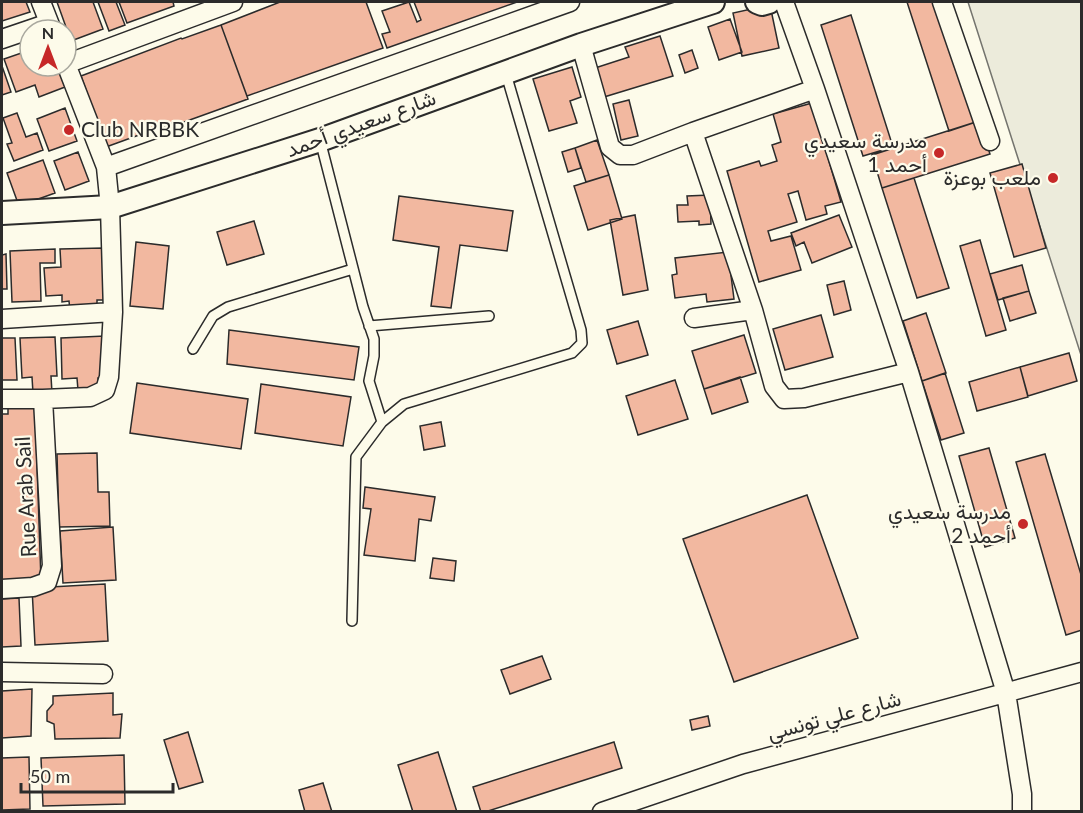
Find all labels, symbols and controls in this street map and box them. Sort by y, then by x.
north arrow [18,18,78,78]
text: N [42,23,54,42]
street label: شارع سعيدي أحمد [282,84,441,167]
place label: Club NRBBK [81,116,199,141]
marker: Club NRBBK [62,123,76,137]
place label: مدرسة سعيدي أحمد 1 [804,127,927,176]
marker: مدرسة سعيدي أحمد 1 [932,146,946,160]
place label: ملعب بوعزة [943,164,1041,191]
marker: ملعب بوعزة [1046,171,1060,185]
street label: Rue Arab Sail [9,436,40,558]
place label: مدرسة سعيدي أحمد 2 [888,498,1011,547]
marker: مدرسة سعيدي أحمد 2 [1016,517,1030,531]
street label: شارع علي تونسي [764,685,905,750]
scale bar [21,756,172,794]
text: 50 m [30,765,70,787]

